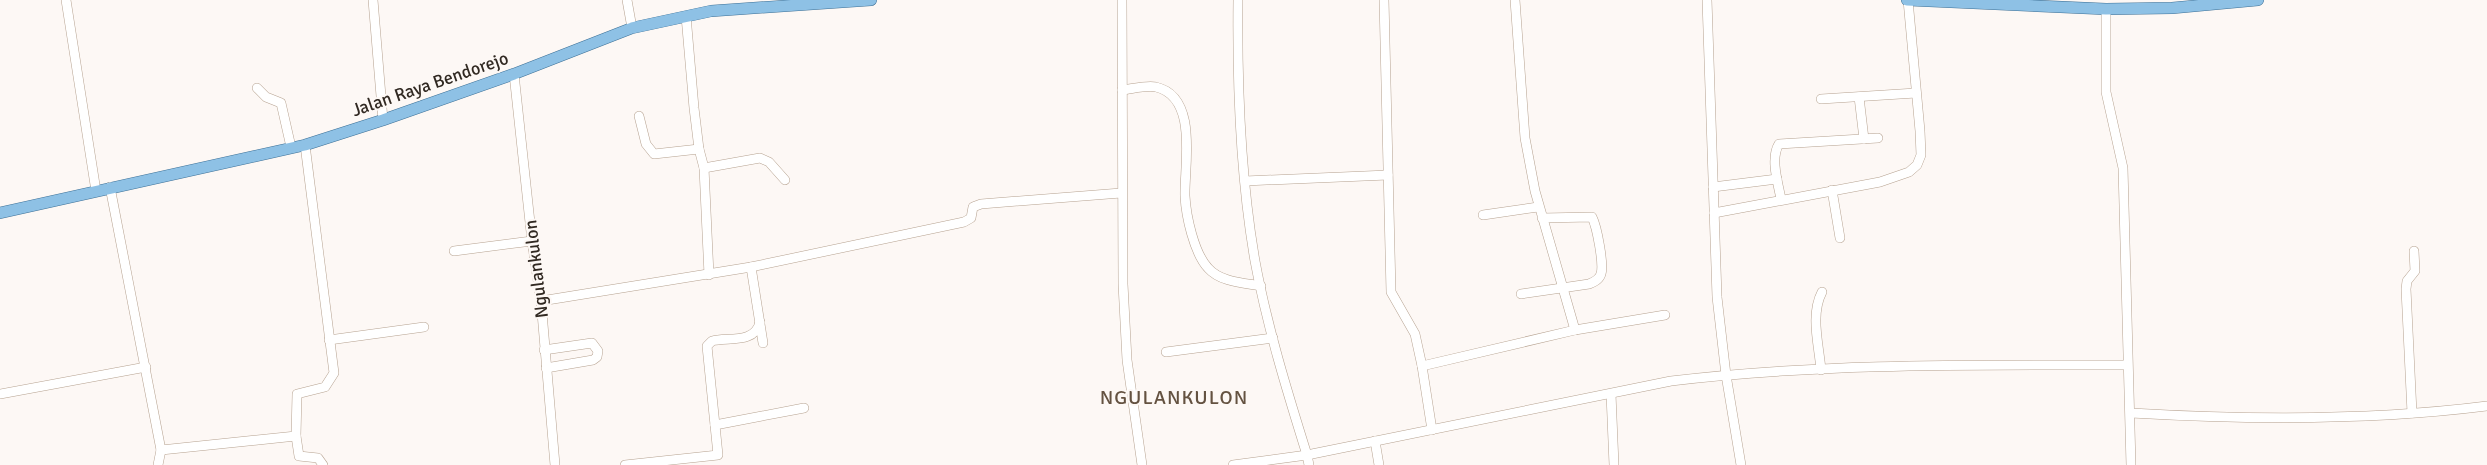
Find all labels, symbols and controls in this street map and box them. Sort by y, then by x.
street label: Jalan Raya Bendorejo [349,47,511,121]
street label: Ngulankulon [519,219,553,319]
district label: NGULANKULON [1100,385,1248,410]

